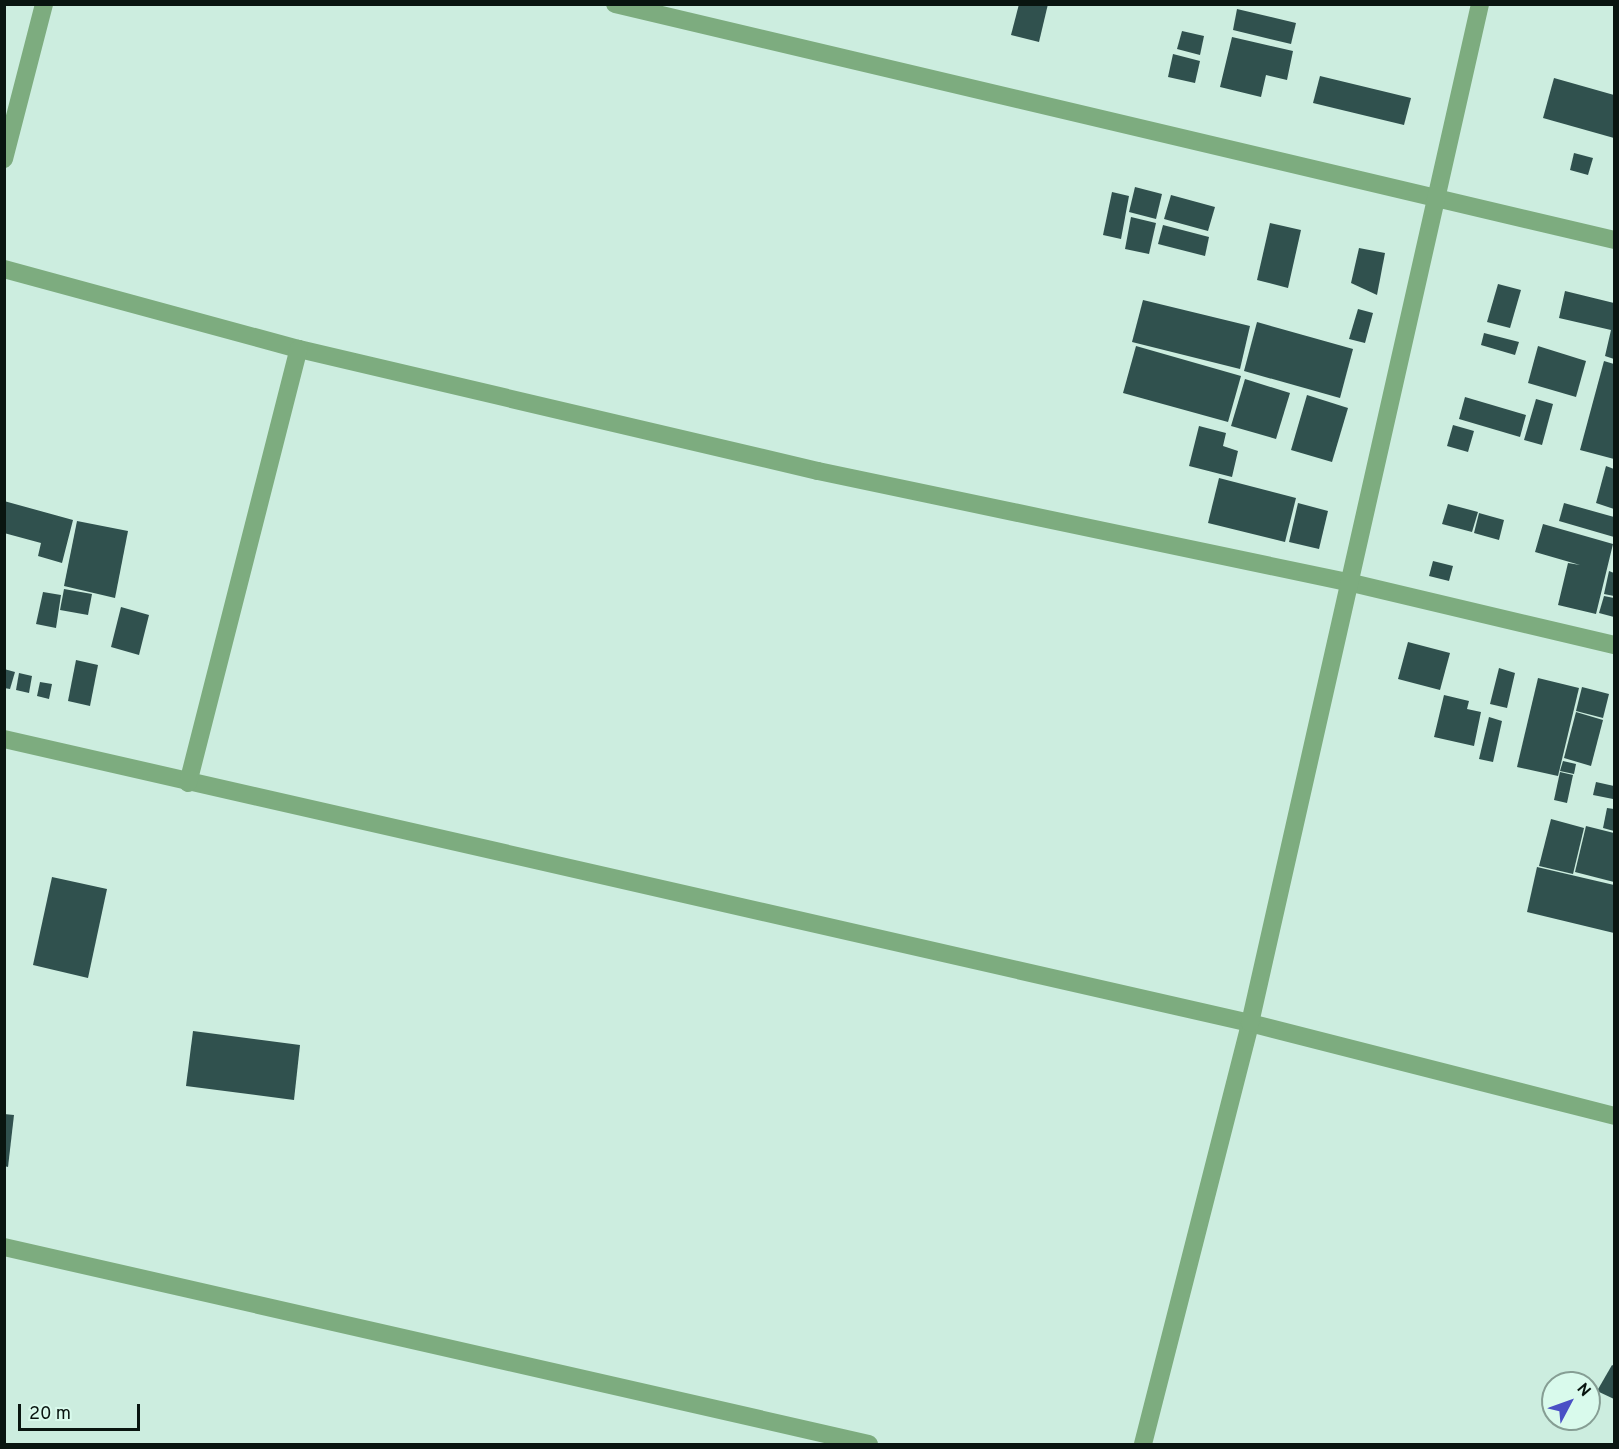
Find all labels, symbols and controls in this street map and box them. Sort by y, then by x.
north arrow [1541,1371,1601,1431]
text: N [1572,1380,1594,1401]
scale bar [21,1392,142,1430]
text: 20 m [29,1403,71,1426]

